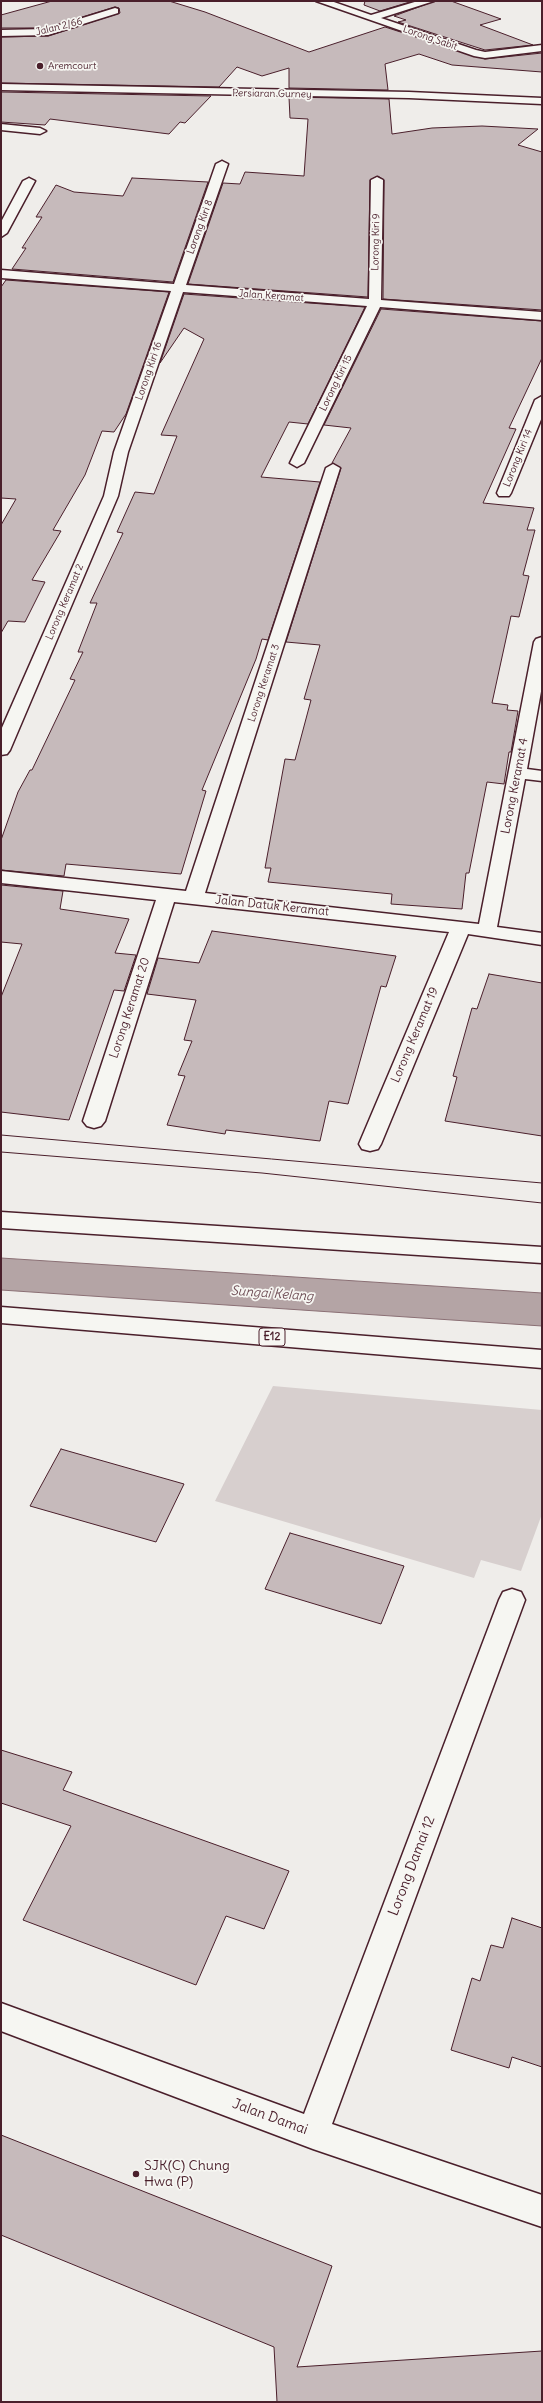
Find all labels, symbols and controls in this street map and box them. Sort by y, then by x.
street label: Jalan 2/66 [34,15,84,39]
street label: Lorong Sabit [401,23,459,53]
place label: Aremcourt [48,60,96,72]
marker: Aremcourt [35,61,45,71]
street label: Persiaran Gurney [232,87,312,101]
street label: Lorong Kiri 8 [185,198,215,256]
street label: Lorong Kiri 9 [370,213,382,271]
street label: Jalan Keramat [238,288,304,304]
street label: Lorong Kiri 16 [133,340,165,402]
street label: Lorong Kiri 15 [317,353,355,413]
street label: Lorong Kiri 14 [501,427,535,489]
street label: Lorong Keramat 2 [44,562,86,642]
street label: Lorong Keramat 3 [246,643,282,723]
street label: Lorong Keramat 4 [499,737,531,835]
street label: Jalan Datuk Keramat [214,893,330,919]
street label: Lorong Keramat 20 [107,956,153,1060]
street label: Lorong Keramat 19 [388,985,442,1085]
water label: Sungai Kelang [230,1283,314,1305]
road number: E12 [259,1328,285,1346]
street label: Lorong Damai 12 [385,1814,439,1918]
street label: Jalan Damai [230,2096,310,2138]
place label: SJK(C) Chung Hwa (P) [144,2158,230,2190]
marker: SJK(C) Chung Hwa (P) [131,2169,141,2179]

